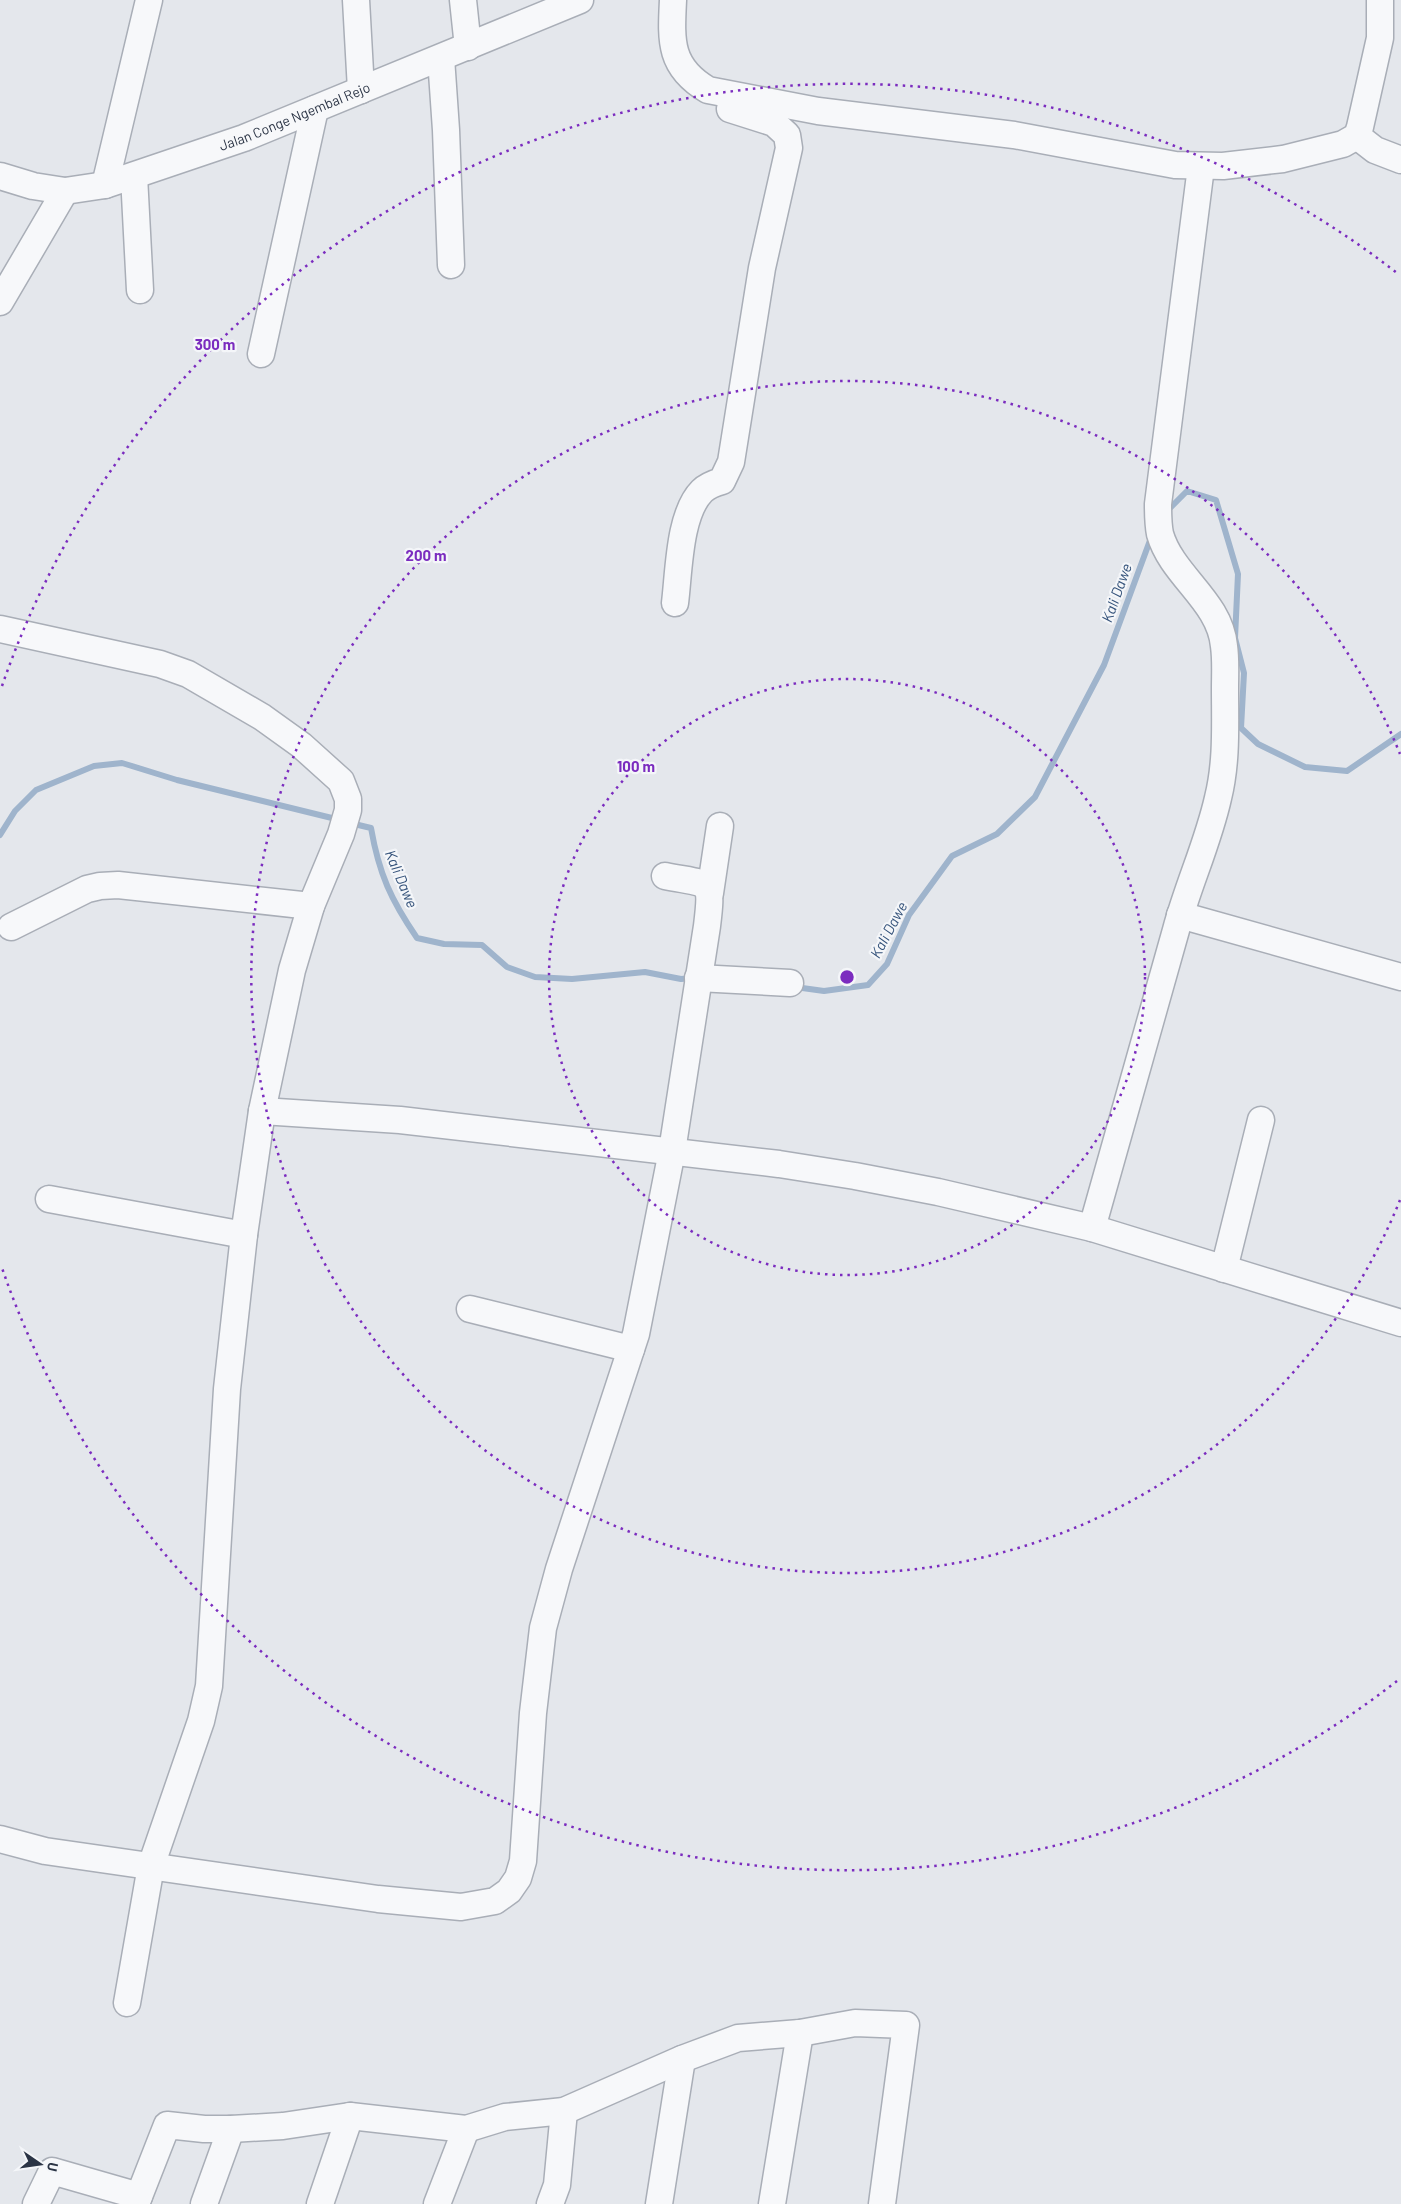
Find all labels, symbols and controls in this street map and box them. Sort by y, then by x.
street label: Jalan Conge Ngembal Rejo [217,78,373,154]
text: 300 m [195,335,235,353]
text: 200 m [405,546,447,564]
water label: Kali Dawe [1097,561,1135,625]
text: 100 m [617,757,655,775]
water label: Kali Dawe [382,847,422,911]
water label: Kali Dawe [866,898,911,961]
centre of rings [838,968,856,986]
north arrow [15,2139,65,2189]
text: U [44,2161,62,2173]

